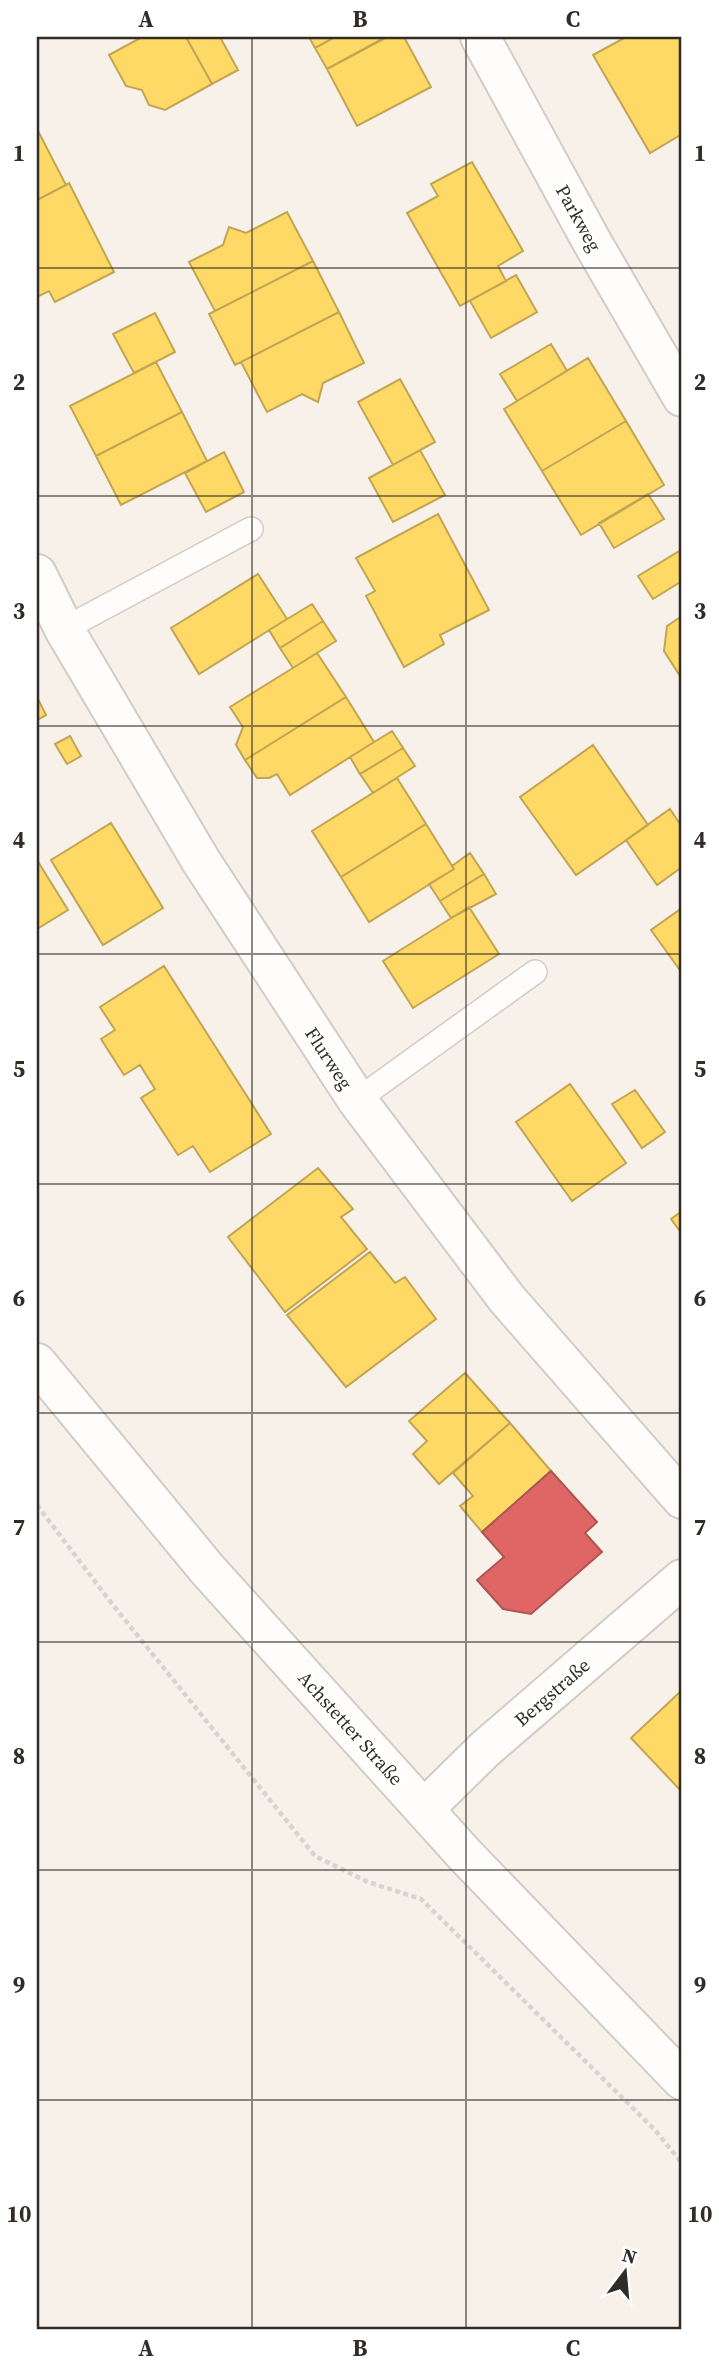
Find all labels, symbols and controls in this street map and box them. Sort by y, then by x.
text: A [138,3,154,35]
text: B [353,3,368,35]
text: C [566,3,580,35]
text: 1 [13,137,25,169]
text: 1 [694,137,706,169]
street label: Parkweg [550,180,608,256]
text: 2 [13,366,25,398]
text: 2 [694,366,706,398]
text: 3 [13,595,25,627]
text: 3 [694,595,706,627]
text: 4 [13,824,25,856]
text: 4 [694,824,706,856]
street label: Flurweg [299,1022,359,1094]
text: 5 [13,1053,25,1085]
text: 5 [694,1053,706,1085]
text: 6 [13,1282,25,1314]
text: 6 [694,1282,706,1314]
text: 7 [13,1511,25,1543]
text: 7 [694,1511,706,1543]
street label: Bergstraße [509,1652,595,1732]
street label: Achstetter Straße [293,1665,409,1791]
text: 8 [13,1740,25,1772]
text: 8 [694,1740,706,1772]
text: 9 [13,1969,25,2001]
text: 9 [694,1969,706,2001]
text: 10 [7,2198,31,2230]
text: 10 [688,2198,712,2230]
north arrow [590,2238,660,2308]
text: N [619,2241,640,2270]
text: A [138,2332,154,2364]
text: B [353,2332,368,2364]
text: C [566,2332,580,2364]

